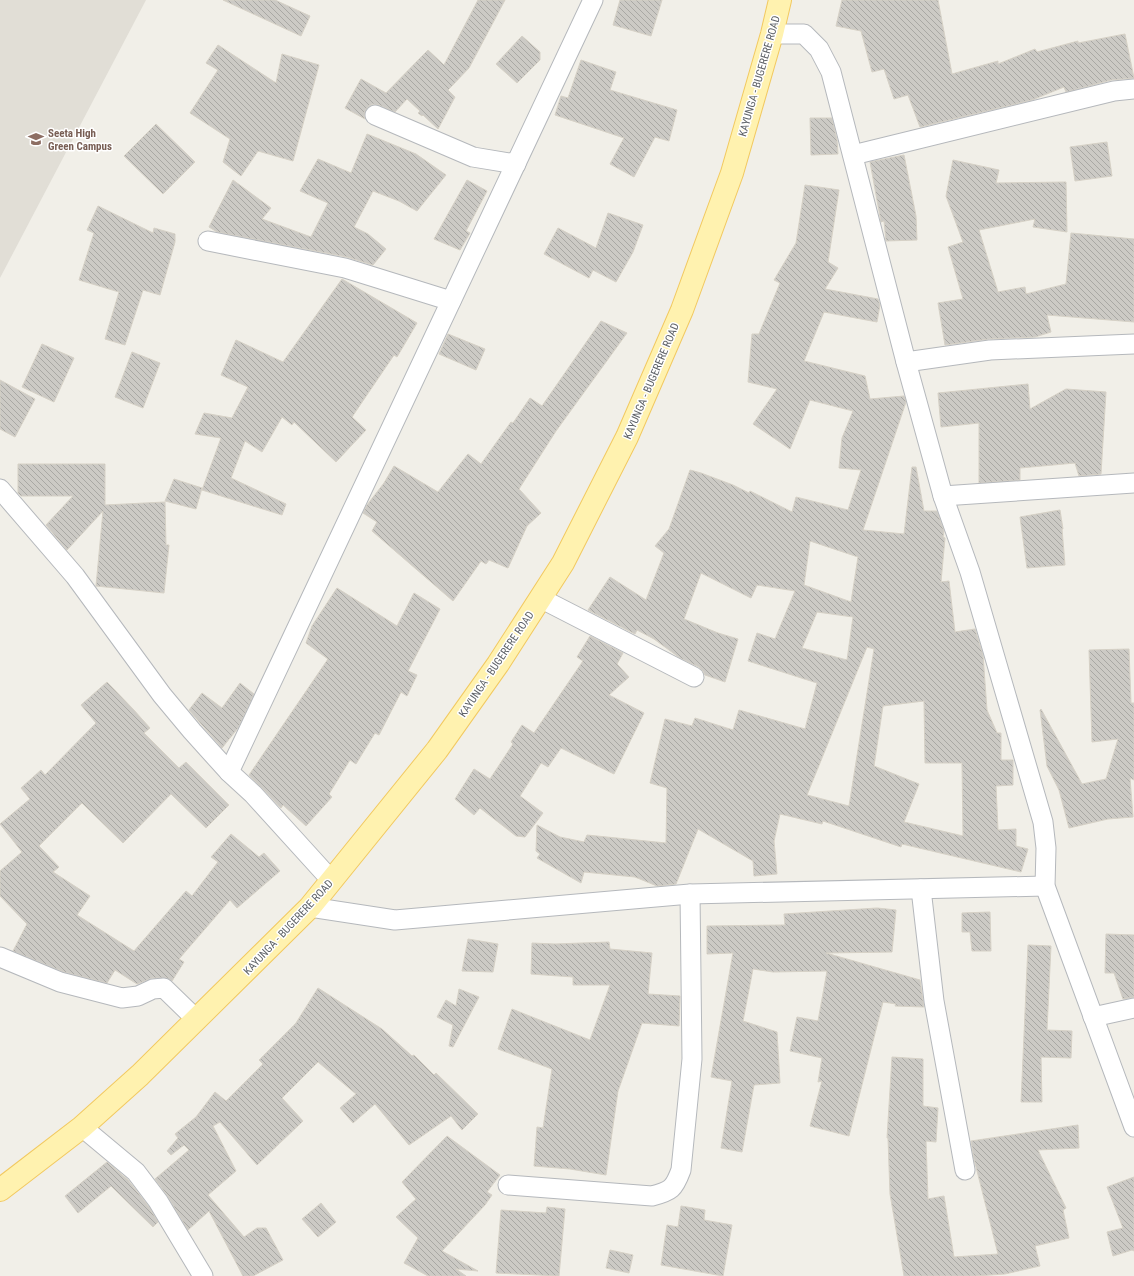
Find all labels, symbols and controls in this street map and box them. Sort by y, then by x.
street label: KAYUNGA - BUGERERE ROAD [736,14,783,138]
place label: Seeta High Green Campus [48,127,112,153]
school or university icon: Seeta High Green Campus [27,130,45,148]
street label: KAYUNGA - BUGERERE ROAD [621,321,682,441]
street label: KAYUNGA - BUGERERE ROAD [456,609,537,720]
street label: KAYUNGA - BUGERERE ROAD [241,877,336,977]

